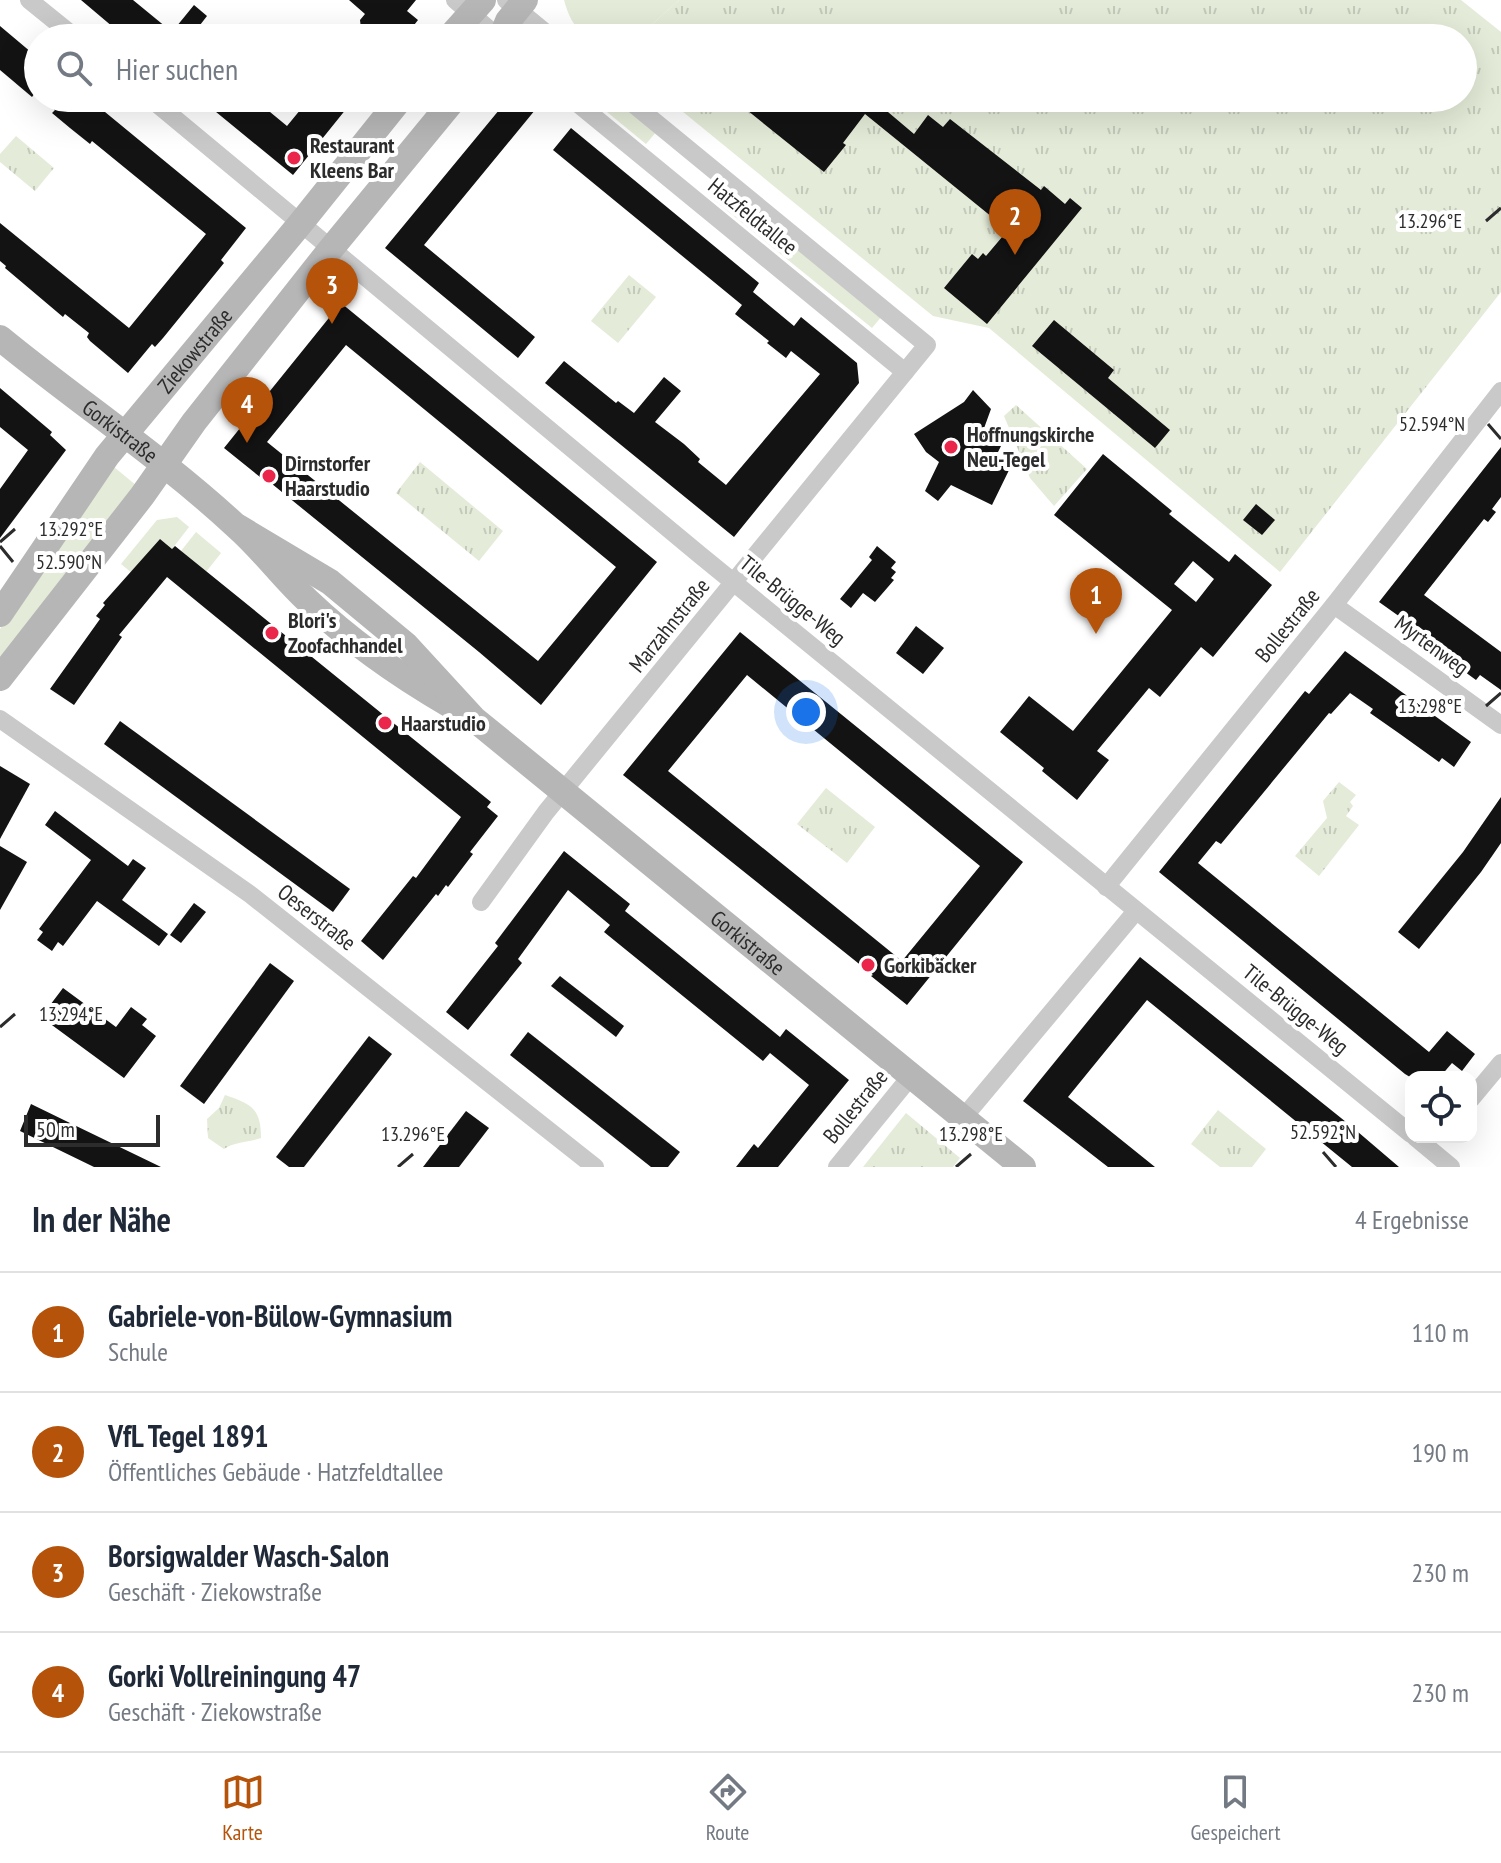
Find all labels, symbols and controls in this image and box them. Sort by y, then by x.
search box [24,24,1477,112]
icon: search [52,46,96,90]
text: Hier suchen [116,49,238,88]
place label: Restaurant Kleens Bar [310,131,395,184]
marker: Restaurant Kleens Bar [285,149,303,167]
street label: Hatzfeldtallee [703,171,803,261]
pin: 2 [989,189,1041,255]
text: 13.296°E [1398,208,1462,234]
pin: 3 [306,258,358,324]
street label: Ziekowstraße [151,302,238,399]
pin: 4 [221,377,273,443]
street label: Gorkistraße [77,393,164,469]
text: 52.594°N [1399,411,1465,437]
place label: Hoffnungskirche Neu-Tegel [967,420,1095,473]
marker: Hoffnungskirche Neu-Tegel [942,438,960,456]
place label: Dirnstorfer Haarstudio [285,449,371,502]
marker: Dirnstorfer Haarstudio [260,467,278,485]
text: 13.292°E [39,516,103,542]
text: 52.590°N [36,549,102,575]
street label: Tile-Brügge-Weg [734,549,852,651]
pin: 1 [1070,568,1122,634]
street label: Marzahnstraße [623,572,715,678]
street label: Bollestraße [1249,582,1325,668]
place label: Blori's Zoofachhandel [288,606,403,659]
street label: Myrtenweg [1390,609,1474,681]
marker: Blori's Zoofachhandel [263,624,281,642]
your location [786,692,826,732]
text: 13.298°E [1398,693,1462,719]
place label: Haarstudio [401,709,486,737]
marker: Haarstudio [376,714,394,732]
street label: Oeserstraße [272,878,362,956]
street label: Gorkistraße [705,904,791,981]
place label: Gorkibäcker [884,951,977,979]
marker: Gorkibäcker [859,956,877,974]
street label: Tile-Brügge-Weg [1237,958,1355,1060]
text: 13.294°E [39,1001,103,1027]
street label: Bollestraße [817,1063,893,1149]
map controls [1405,1071,1477,1143]
button: locate [1405,1071,1477,1143]
scale bar [24,1111,160,1147]
text: 50 m [36,1115,75,1143]
text: 52.592°N [1290,1119,1356,1145]
text: 13.296°E [381,1121,445,1147]
text: 13.298°E [939,1121,1003,1147]
text: In der Nähe [32,1197,171,1241]
text: 4 Ergebnisse [1355,1203,1469,1236]
text: Gabriele-von-Bülow-Gymnasium [108,1296,452,1335]
text: 1 [52,1316,64,1349]
text: 110 m [1411,1316,1469,1349]
text: Schule [108,1335,168,1368]
text: VfL Tegel 1891 [108,1416,269,1455]
text: 2 [52,1436,64,1469]
text: 190 m [1411,1436,1469,1469]
text: Öffentliches Gebäude · Hatzfeldtallee [108,1455,444,1488]
text: Borsigwalder Wasch-Salon [108,1536,389,1575]
text: 3 [52,1556,64,1589]
text: 230 m [1411,1556,1469,1589]
text: Geschäft · Ziekowstraße [108,1575,322,1608]
text: Gorki Vollreiningung 47 [108,1656,361,1695]
text: 4 [52,1676,64,1709]
text: 230 m [1411,1676,1469,1709]
text: Geschäft · Ziekowstraße [108,1695,322,1728]
tab: Karte [221,1770,265,1846]
tab: Route [706,1770,750,1846]
tab: Gespeichert [1191,1770,1280,1846]

